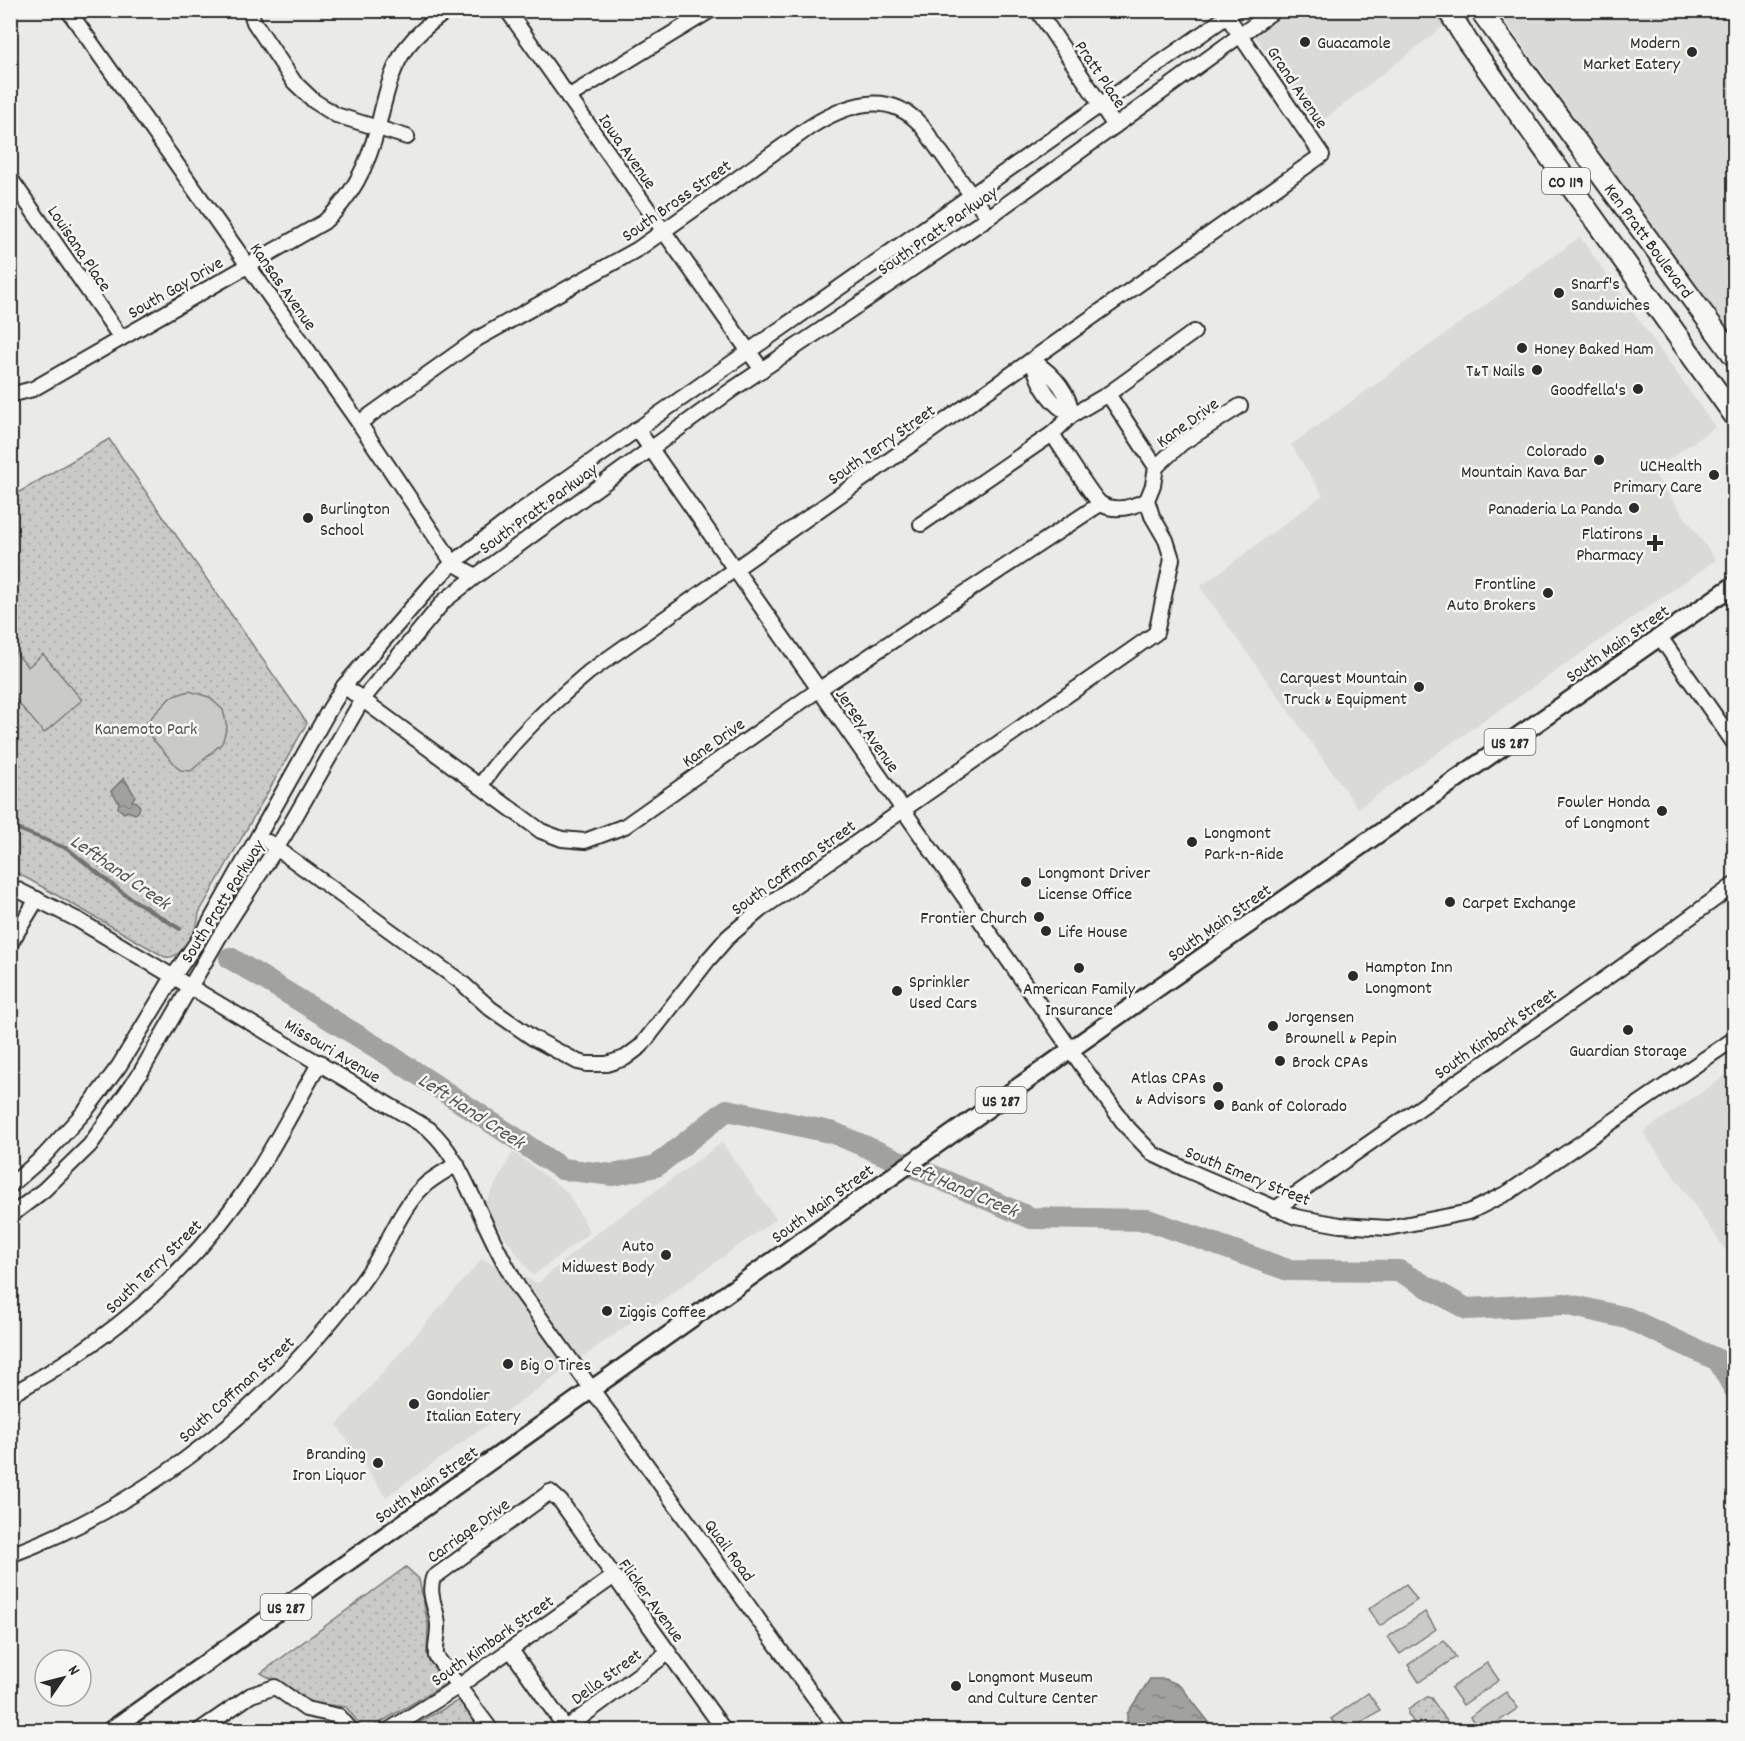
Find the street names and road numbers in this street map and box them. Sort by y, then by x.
street label: Pratt Place [1067,37,1131,114]
street label: Grand Avenue [1259,42,1333,135]
street label: Iowa Avenue [591,110,661,195]
street label: South Bross Street [617,155,738,249]
road number: CO 119 [1542,168,1590,194]
street label: Ken Pratt Boulevard [1597,179,1698,305]
street label: South Pratt Parkway [873,181,1004,283]
street label: Louisana Place [40,201,116,298]
street label: Kansas Avenue [242,238,322,336]
street label: South Gay Drive [124,252,229,327]
street label: Kane Drive [1152,393,1225,455]
street label: South Terry Street [824,399,942,493]
street label: South Pratt Parkway [475,458,605,562]
street label: South Main Street [1562,600,1676,690]
street label: Jersey Avenue [828,684,904,779]
street label: Kane Drive [678,713,751,775]
road number: US 287 [1484,729,1536,755]
street label: South Coffman Street [727,815,862,923]
street label: South Pratt Parkway [176,835,273,969]
street label: South Main Street [1164,879,1278,969]
street label: South Kimbark Street [1430,983,1563,1087]
street label: Missouri Avenue [279,1014,385,1091]
road number: US 287 [976,1087,1026,1113]
street label: South Emery Street [1181,1141,1314,1214]
street label: South Main Street [767,1159,880,1251]
street label: South Terry Street [101,1215,209,1321]
street label: South Coffman Street [174,1332,302,1450]
street label: South Main Street [371,1441,485,1531]
street label: Carriage Drive [423,1493,516,1571]
street label: Quail Road [697,1515,759,1588]
street label: Flicker Avenue [611,1554,689,1649]
street label: South Kimbark Street [427,1590,560,1694]
road number: US 287 [260,1594,312,1620]
street label: Della Street [567,1644,648,1712]

